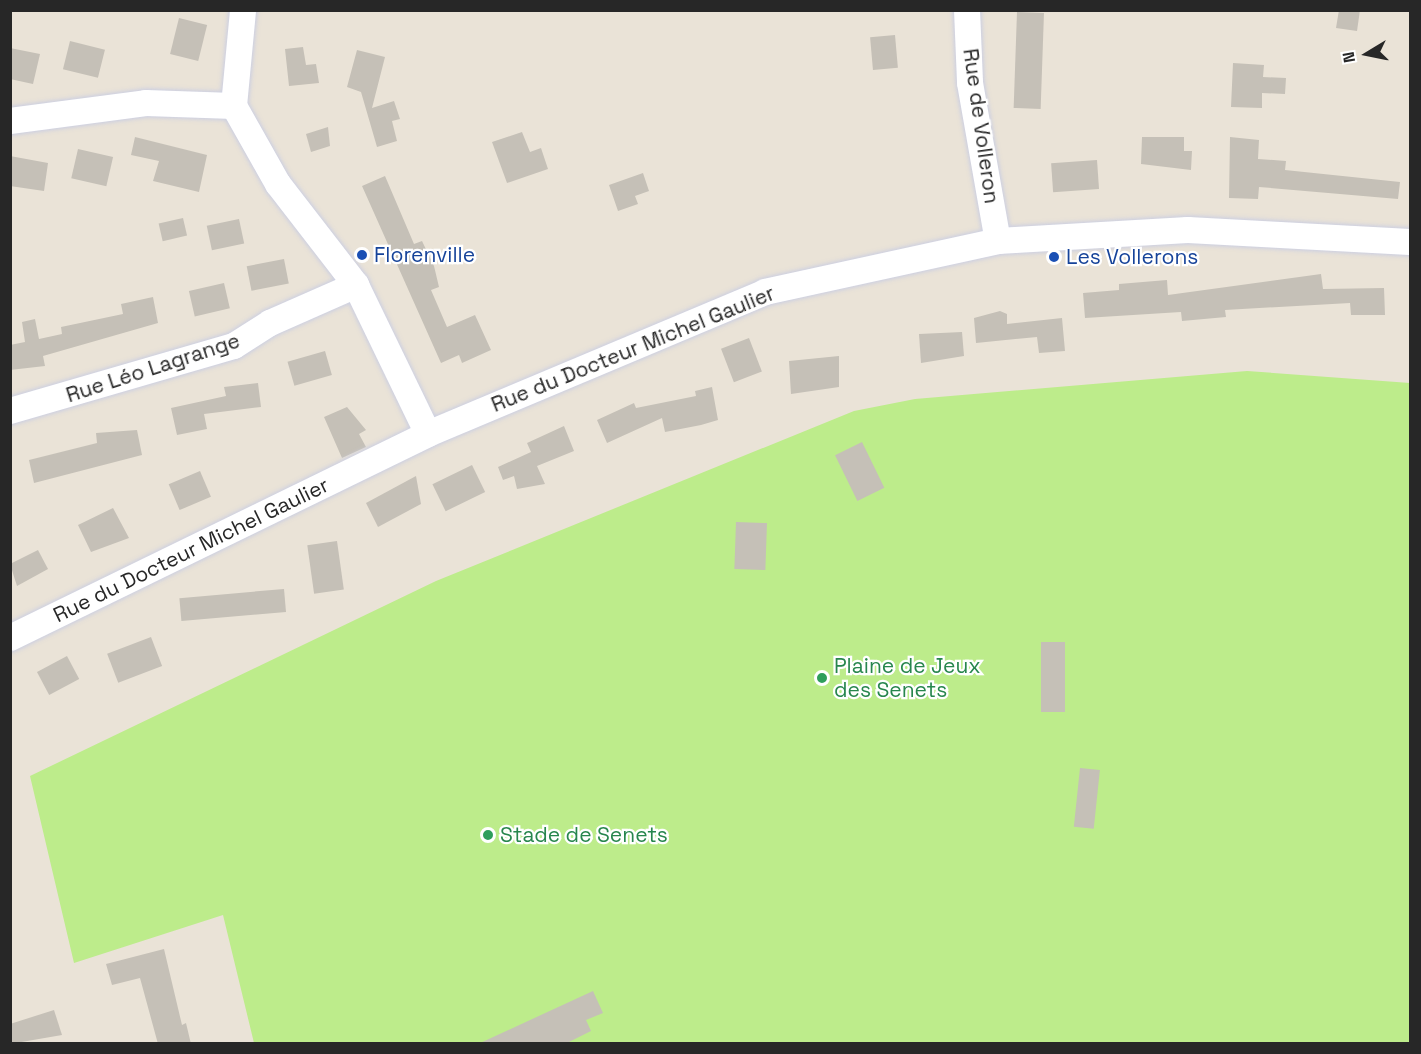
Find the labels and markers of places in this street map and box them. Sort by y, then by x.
place label: Florenville [374,242,475,268]
place label: Les Vollerons [1066,244,1199,270]
marker: Florenville [355,248,369,262]
marker: Les Vollerons [1047,250,1061,264]
place label: Plaine de Jeux des Senets [834,653,981,703]
marker: Plaine de Jeux des Senets [815,671,829,685]
place label: Stade de Senets [500,822,668,848]
marker: Stade de Senets [481,828,495,842]

